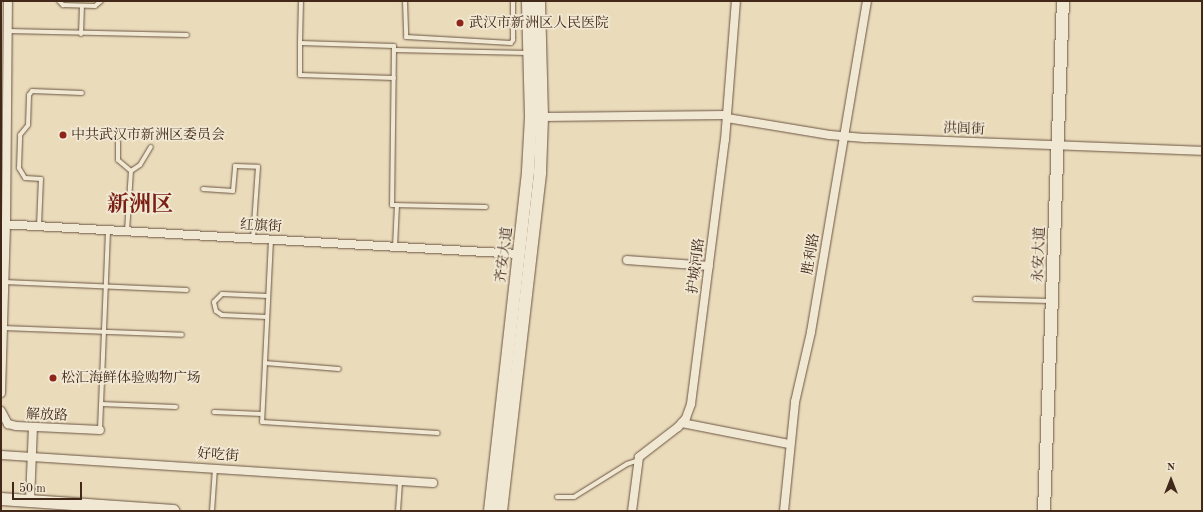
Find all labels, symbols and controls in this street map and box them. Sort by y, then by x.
place label: 武汉市新洲区人民医院 [469,15,609,31]
marker: 武汉市新洲区人民医院 [454,17,466,29]
street label: 洪闾街 [943,120,985,138]
place label: 中共武汉市新洲区委员会 [71,127,225,143]
marker: 中共武汉市新洲区委员会 [58,130,68,140]
district label: 新洲区 [107,193,173,219]
street label: 红旗街 [240,217,282,235]
street label: 齐安大道 [492,226,516,284]
street label: 永安大道 [1030,227,1048,283]
street label: 胜利路 [799,232,823,276]
street label: 护城河路 [684,237,708,295]
place label: 松汇海鲜体验购物广场 [61,370,201,386]
marker: 松汇海鲜体验购物广场 [48,373,58,383]
street label: 解放路 [26,406,68,424]
street label: 好吃街 [196,445,240,465]
north arrow [1151,460,1191,500]
text: N [1167,462,1175,473]
scale bar [14,474,84,500]
text: 50 m [19,483,46,495]

